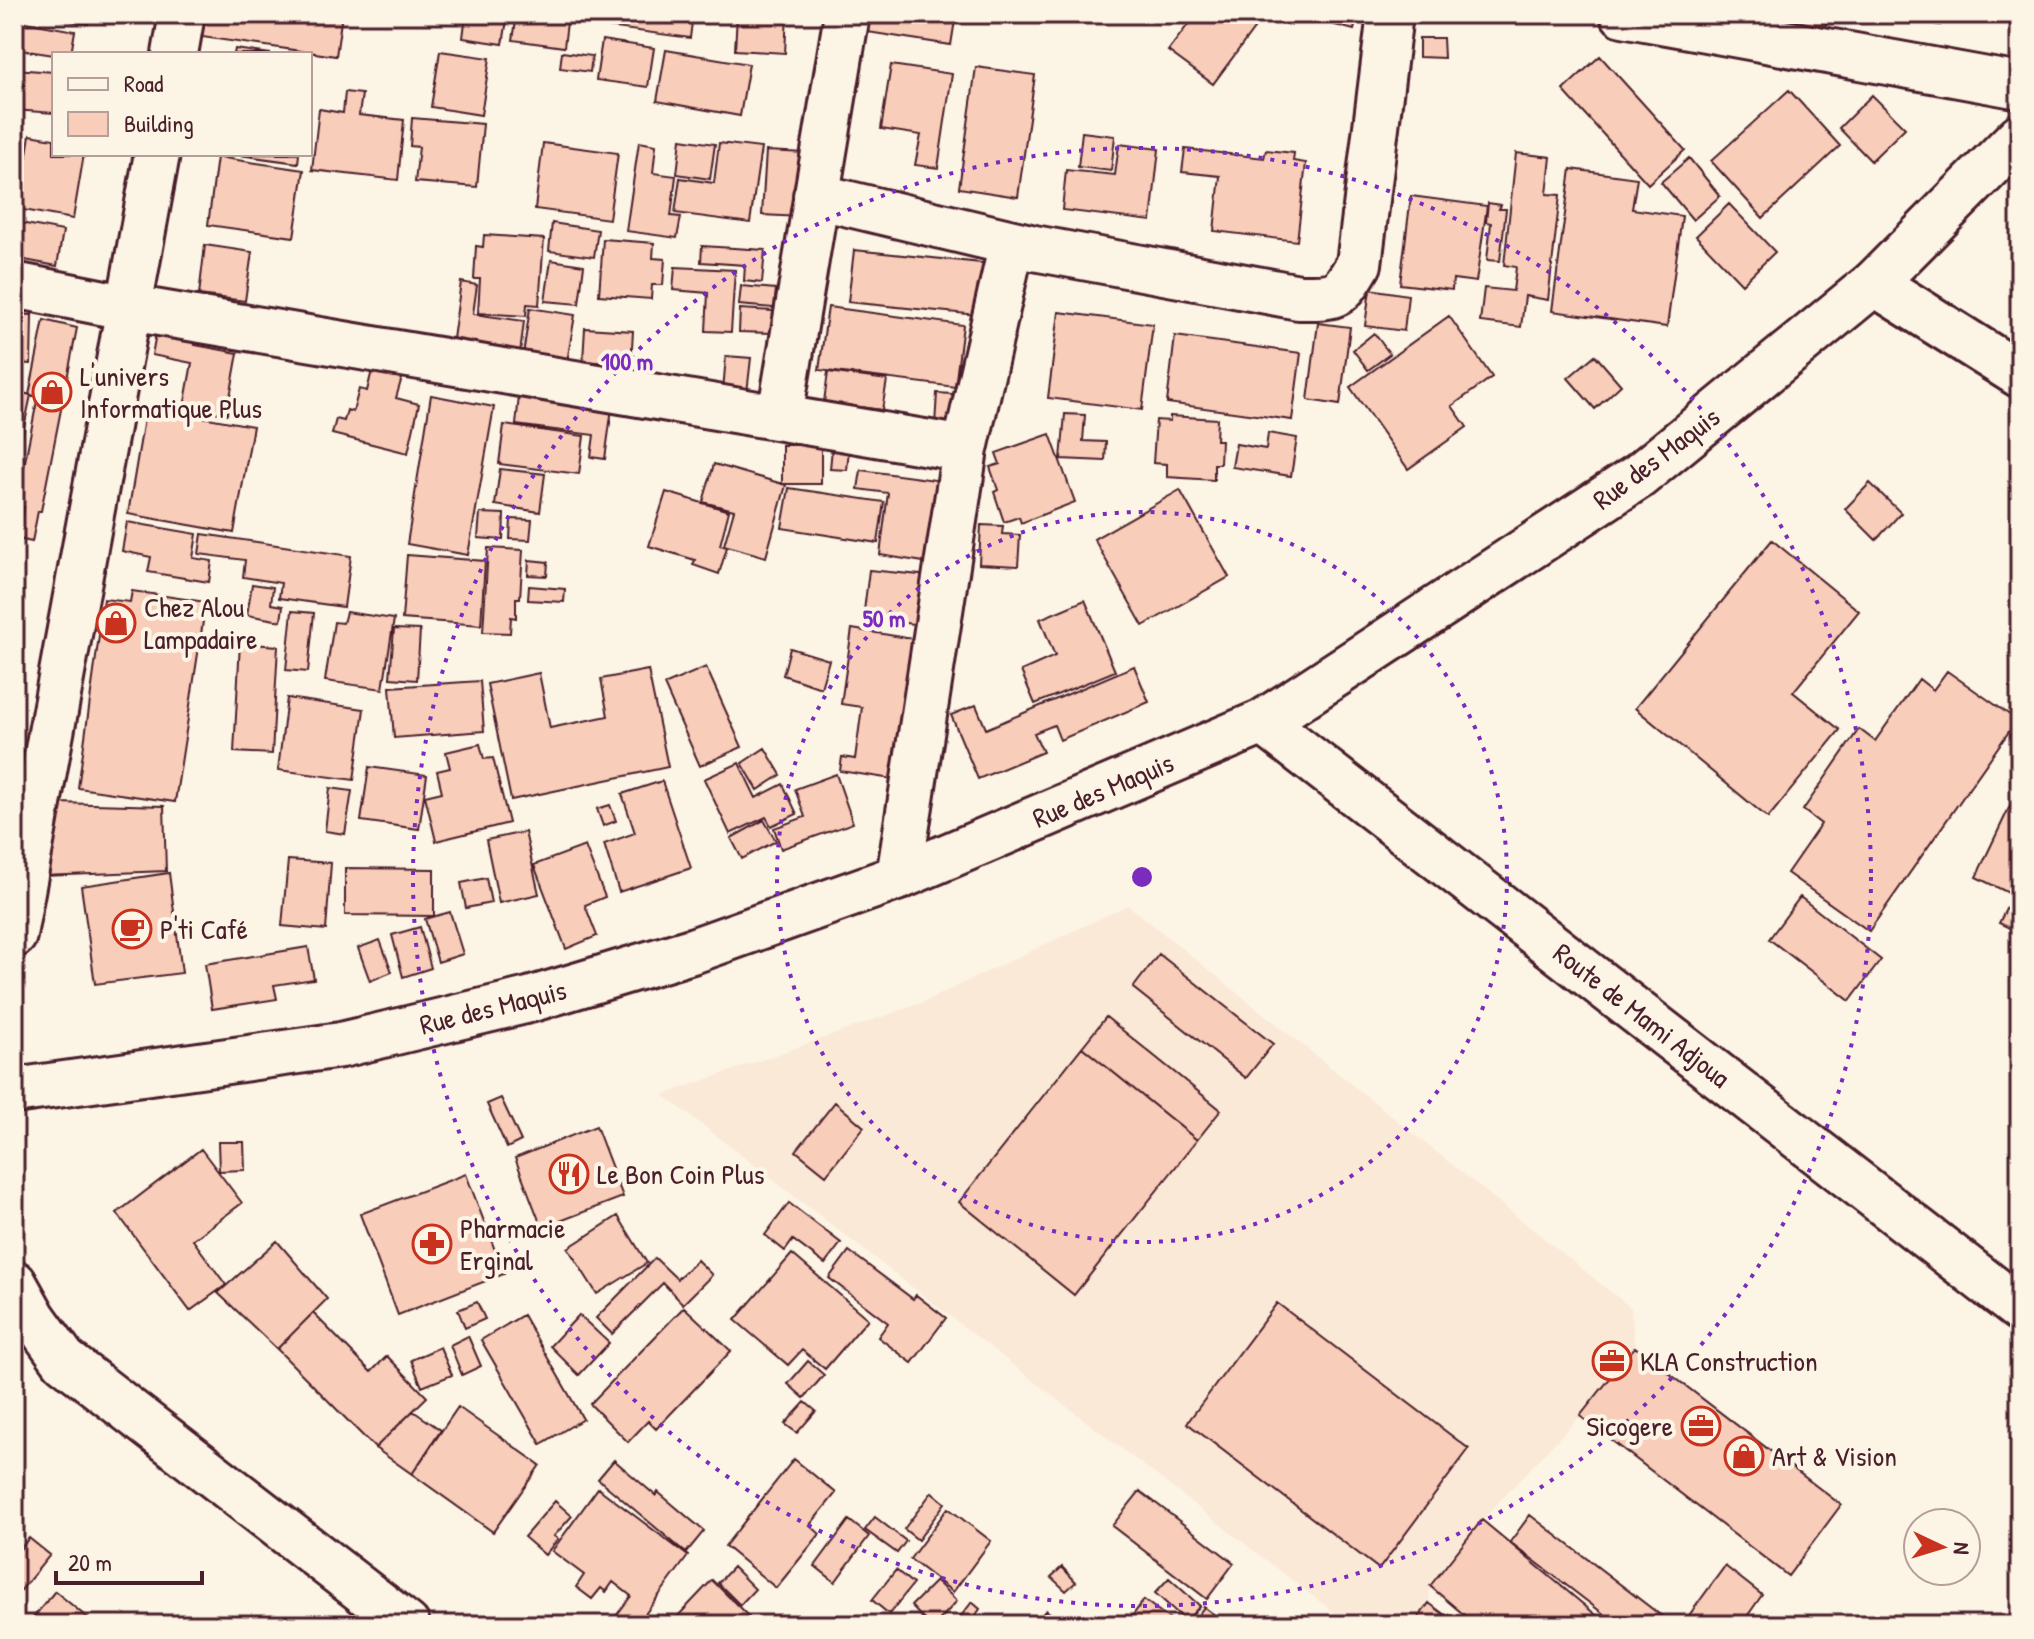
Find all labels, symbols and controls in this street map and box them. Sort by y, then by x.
legend [52,52,312,156]
text: Road [124,67,163,99]
text: Building [124,107,194,139]
text: 100 m [601,345,653,377]
place label: L'univers Informatique Plus [80,357,262,427]
shop icon: L'univers Informatique Plus [31,371,73,413]
street label: Rue des Maquis [1585,398,1727,518]
place label: Chez Alou Lampadaire [144,588,258,658]
shop icon: Chez Alou Lampadaire [95,602,137,644]
text: 50 m [863,602,905,634]
street label: Rue des Maquis [1027,743,1179,837]
centre of rings [1128,863,1156,891]
cafe icon: P'ti Café [111,908,153,950]
place label: P'ti Café [160,910,248,948]
street label: Route de Mami Adjoua [1546,934,1738,1096]
street label: Rue des Maquis [416,970,570,1044]
restaurant icon: Le Bon Coin Plus [548,1153,590,1195]
place label: Le Bon Coin Plus [597,1155,764,1193]
place label: Pharmacie Erginal [460,1209,565,1279]
pharmacy icon: Pharmacie Erginal [411,1223,453,1265]
office icon: KLA Construction [1591,1340,1633,1382]
place label: KLA Construction [1640,1342,1818,1380]
office icon: Sicogere [1680,1405,1722,1447]
place label: Sicogere [1586,1407,1673,1445]
shop icon: Art & Vision [1723,1435,1765,1477]
place label: Art & Vision [1772,1437,1897,1475]
north arrow [1902,1507,1982,1587]
scale bar [56,1535,202,1585]
text: N [1947,1542,1977,1556]
text: 20 m [68,1546,112,1578]

